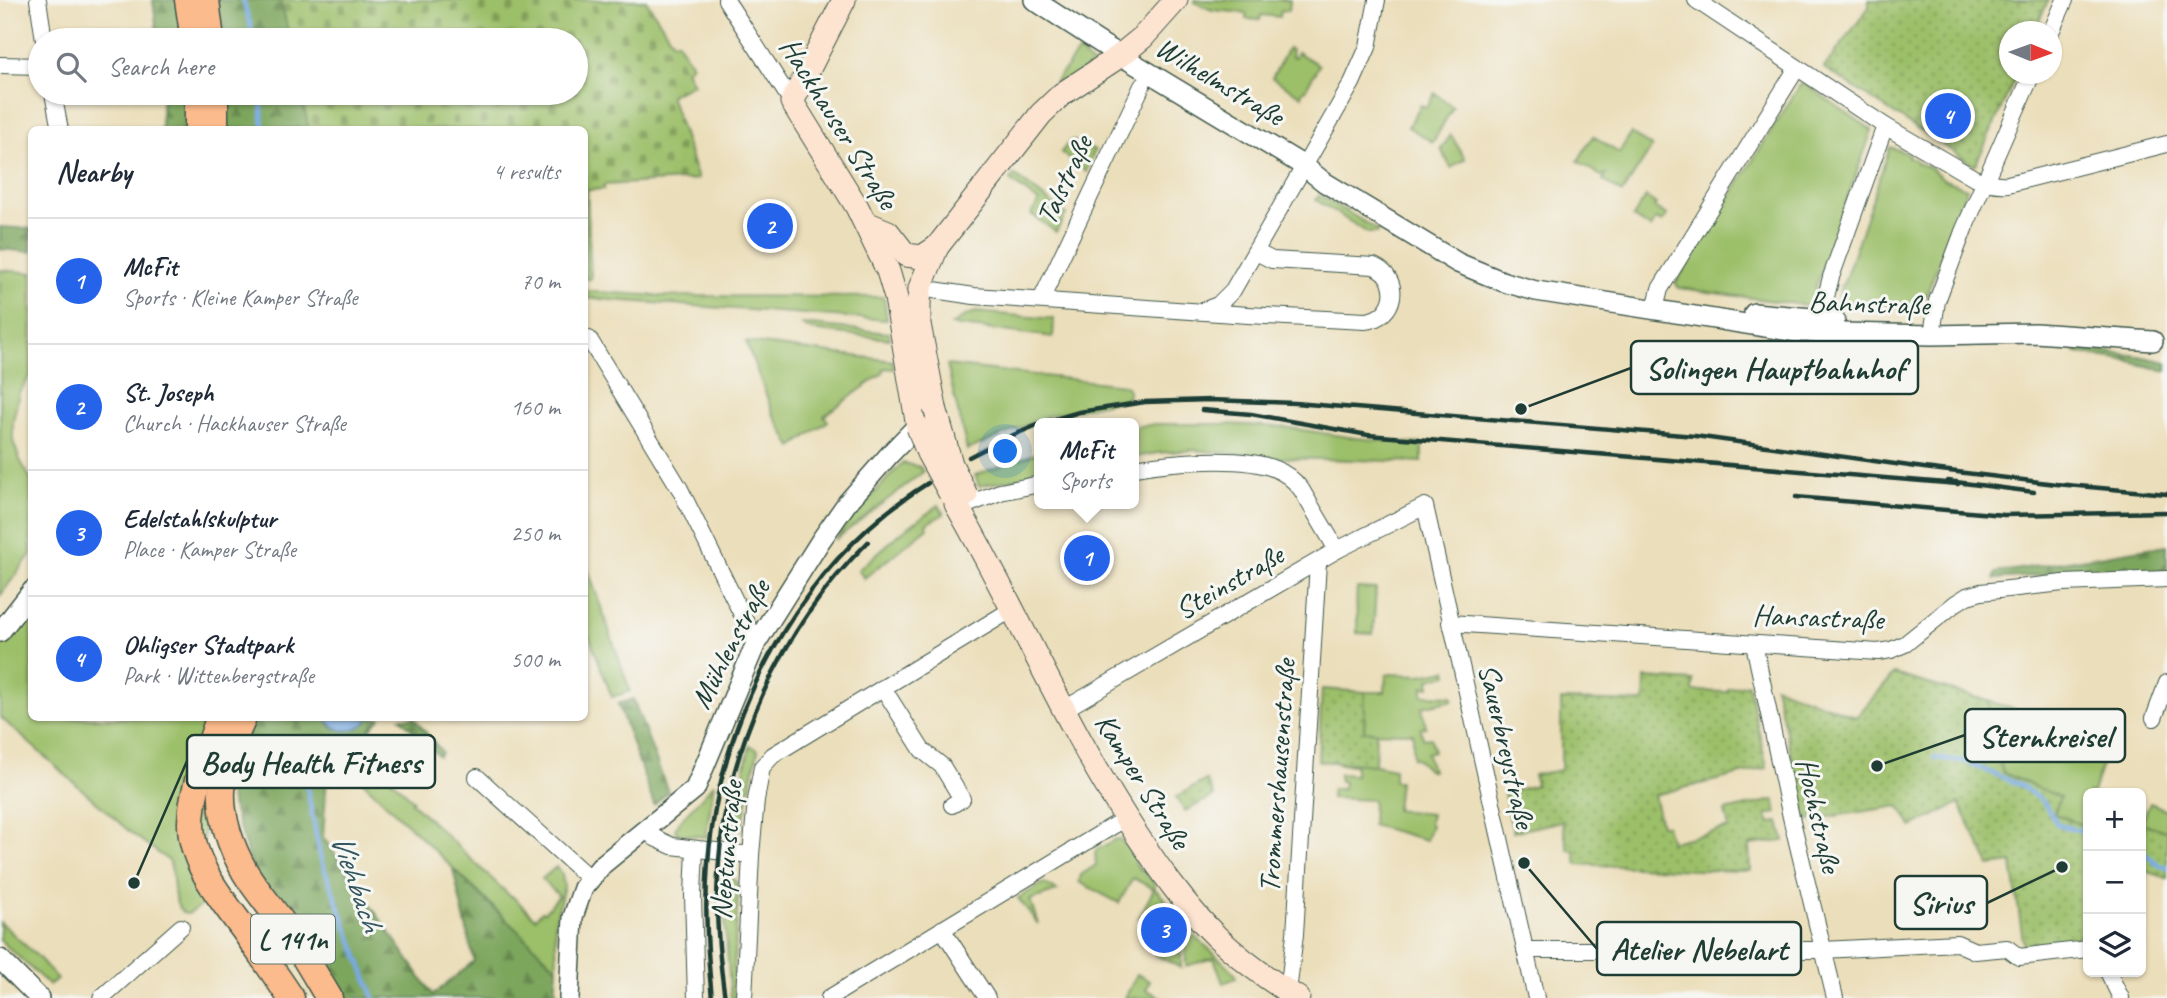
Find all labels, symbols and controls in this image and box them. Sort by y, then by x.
north arrow [1999,21,2062,84]
search box [28,28,588,105]
street label: Wilhelmstraße [1149,28,1293,135]
street label: Hackhauser Straße [771,30,908,218]
icon: search [52,48,90,86]
text: Search here [108,50,214,83]
pin: 4 [1925,90,1971,142]
street label: Talstraße [1027,127,1102,231]
text: Nearby [56,153,132,191]
text: 4 results [493,157,560,186]
pin: 2 [747,200,793,252]
text: McFit [123,250,177,283]
text: 1 [74,267,84,296]
text: 70 m [521,267,560,296]
street label: Bahnstraße [1808,282,1932,324]
text: Sports · Kleine Kamper Straße [123,283,358,312]
callout: Solingen Hauptbahnhof [1631,341,1918,394]
text: Solingen Hauptbahnhof [1645,348,1912,389]
text: St. Joseph [123,376,213,409]
text: 2 [74,393,84,422]
text: 160 m [511,393,560,422]
text: Church · Hackhauser Straße [123,409,346,438]
popup [1034,418,1139,509]
text: McFit [1059,433,1114,466]
your location [988,434,1022,468]
text: Sports [1059,466,1111,495]
text: Edelstahlskulptur [123,502,276,535]
text: 3 [74,519,84,548]
text: 250 m [511,519,560,548]
pin: 1 [1064,532,1110,584]
text: Place · Kamper Straße [123,535,296,564]
street label: Steinstraße [1168,535,1292,628]
street label: Mühlenstraße [681,571,780,715]
street label: Hansastraße [1752,596,1886,638]
text: Ohligser Stadtpark [123,628,293,661]
text: 4 [74,645,84,674]
text: 500 m [511,645,560,674]
street label: Trommershausenstraße [1250,656,1304,894]
street label: Sauerbreystraße [1470,660,1545,834]
text: Park · Wittenbergstraße [123,661,314,690]
street label: Kamper Straße [1086,706,1201,858]
callout: Sternkreisel [1965,709,2125,762]
text: Sternkreisel [1979,716,2117,757]
callout: Body Health Fitness [187,735,435,788]
text: Body Health Fitness [201,742,424,783]
street label: Hochstraße [1787,754,1851,878]
street label: Neptunstraße [701,777,751,921]
map controls [2083,788,2146,977]
button: + [2083,788,2146,851]
water label: Viehbach [321,828,393,938]
button: − [2083,851,2146,914]
callout: Sirius [1895,876,1987,929]
text: Sirius [1909,883,1977,924]
pin: 3 [1141,904,1187,956]
road number: L 141n [251,914,335,964]
button: layers [2083,914,2146,977]
callout: Atelier Nebelart [1597,922,1801,975]
text: Atelier Nebelart [1611,929,1791,970]

